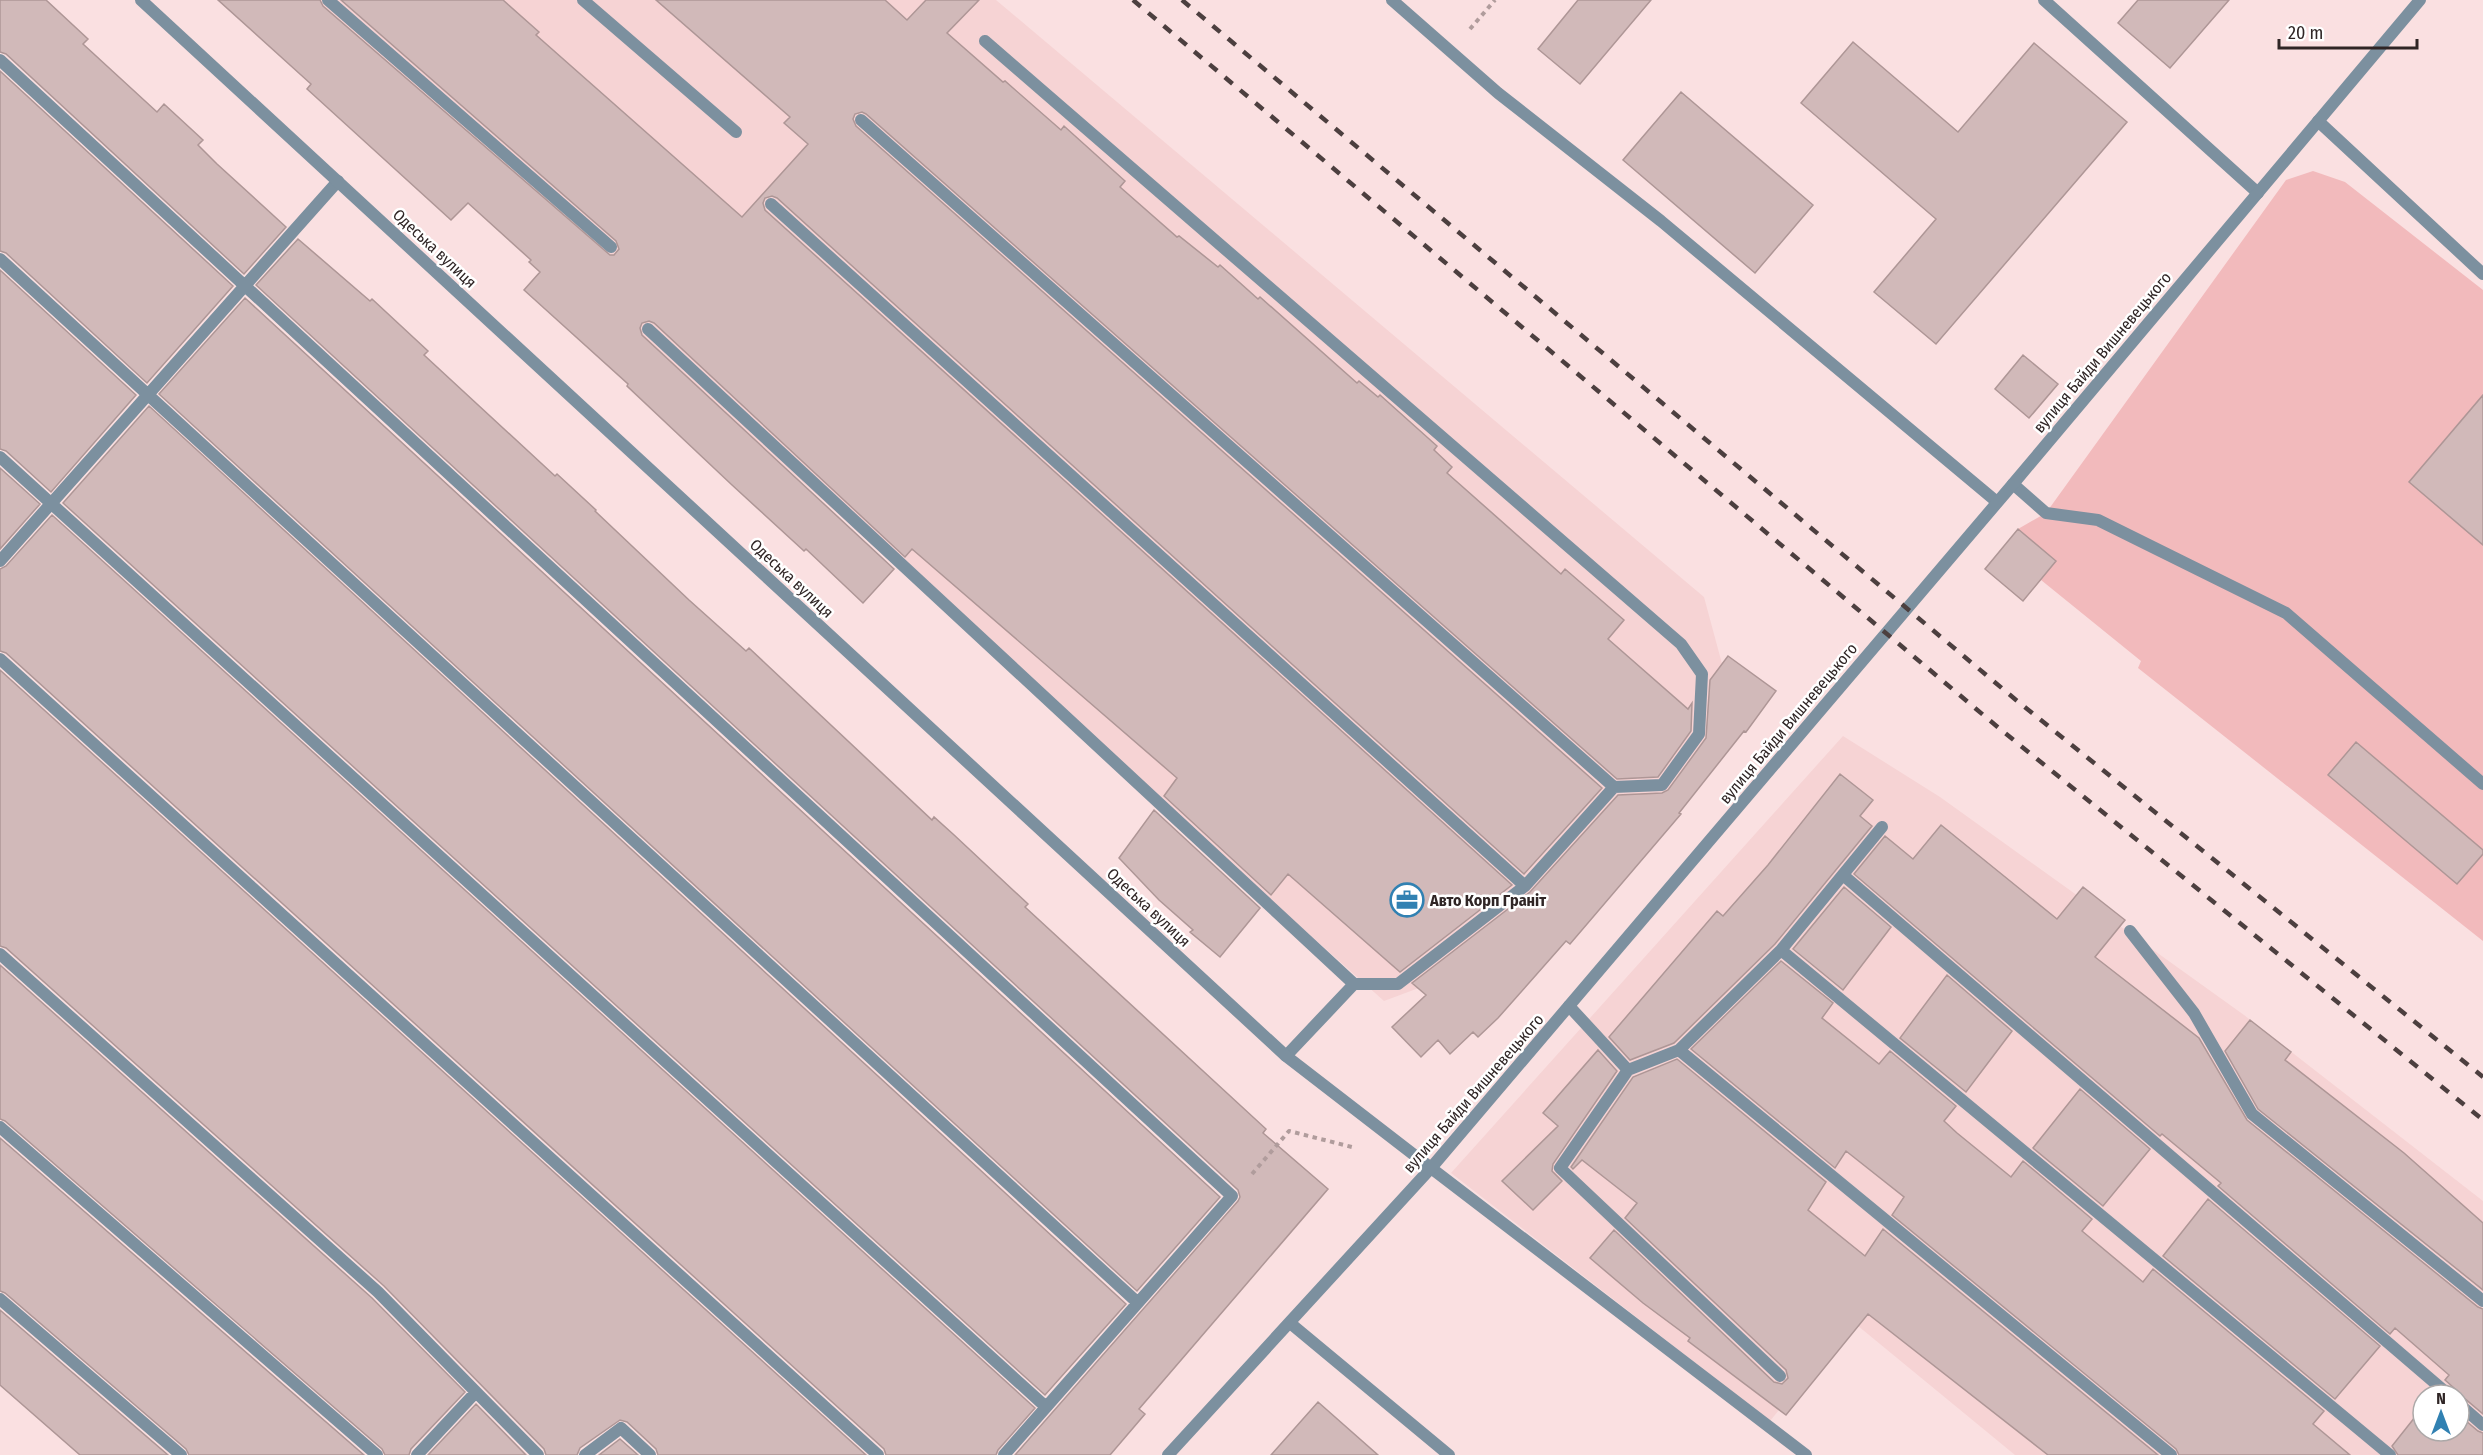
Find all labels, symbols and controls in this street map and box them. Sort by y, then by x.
scale bar [2279,12,2417,50]
text: 20 m [2288,22,2323,44]
street label: Одеська вулиця [389,205,480,292]
street label: вулиця Байди Вишневецького [2030,268,2175,437]
street label: Одеська вулиця [746,535,837,622]
street label: вулиця Байди Вишневецького [1716,639,1861,808]
street label: Одеська вулиця [1103,864,1194,951]
office icon: Авто Корп Граніт [1389,882,1425,918]
place label: Авто Корп Граніт [1429,891,1546,910]
street label: вулиця Байди Вишневецького [1399,1010,1547,1177]
north arrow [2411,1383,2471,1443]
text: N [2436,1389,2446,1408]

